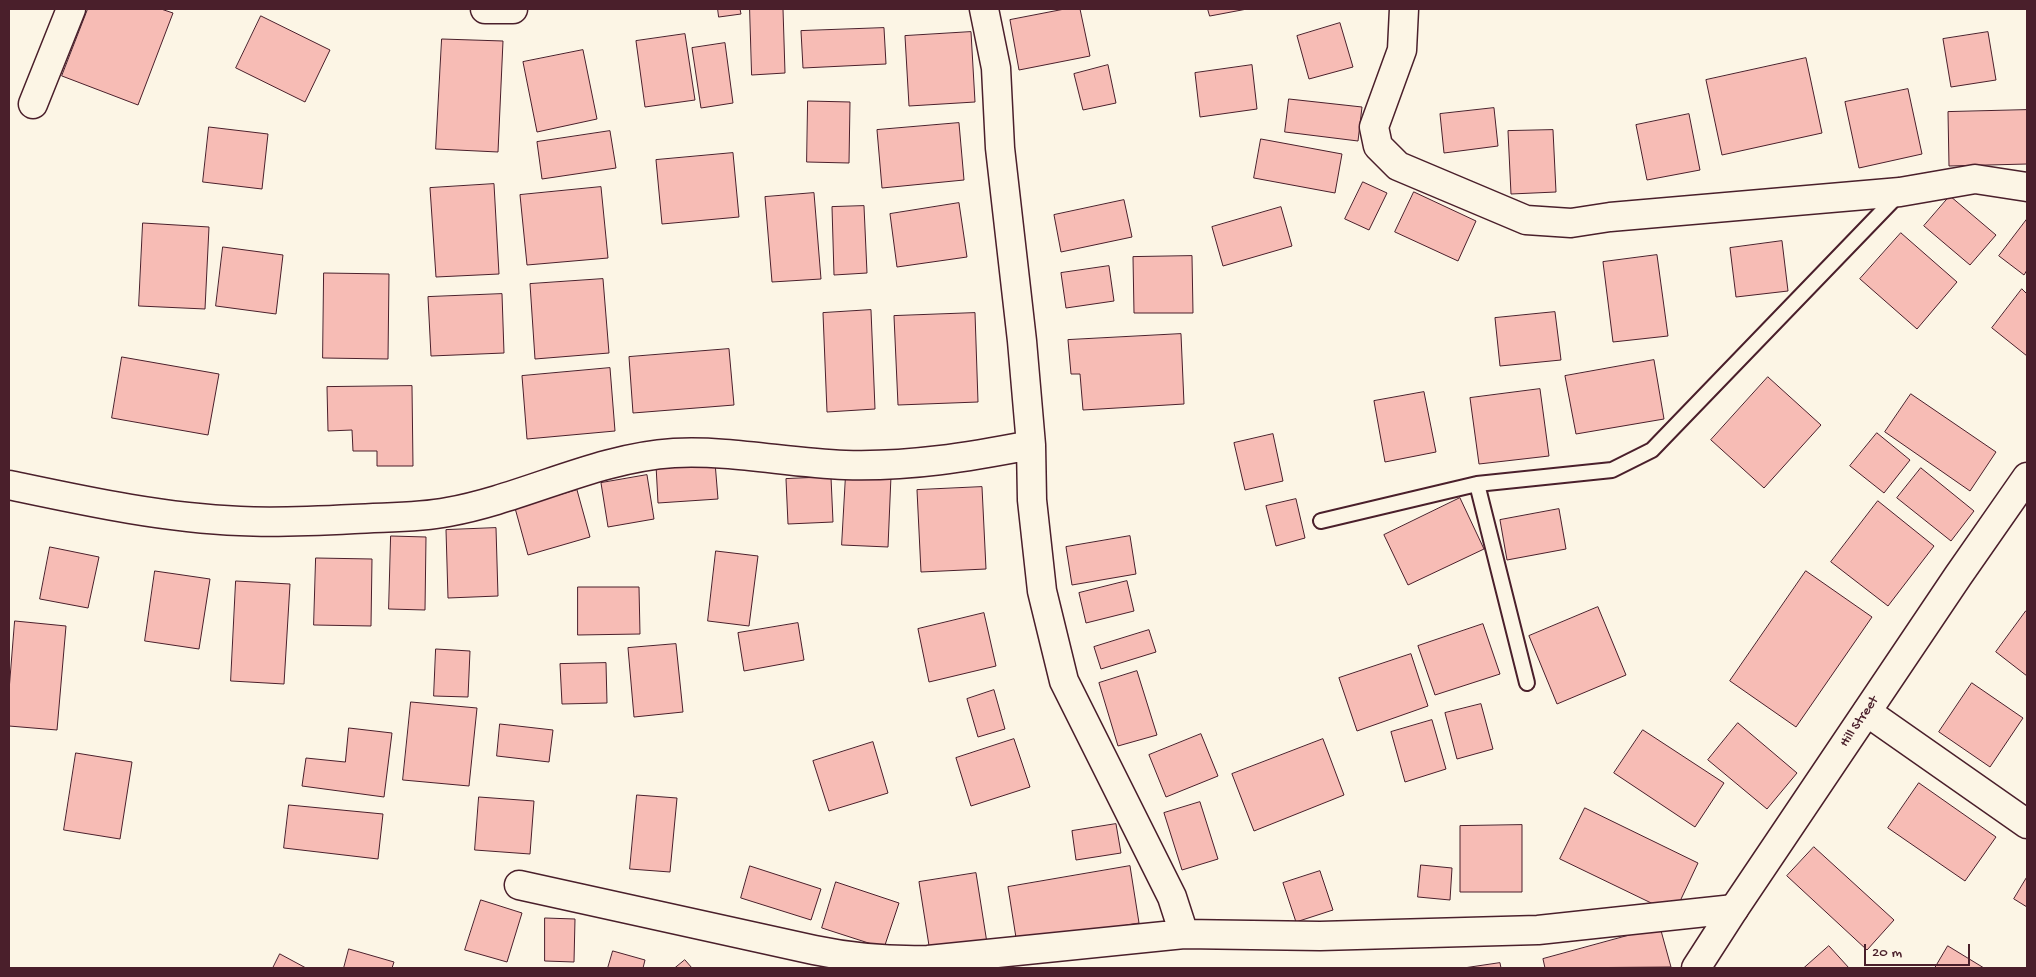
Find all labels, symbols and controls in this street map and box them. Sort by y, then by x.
street label: Hill Street [1837,693,1883,751]
scale bar [1866,934,1972,966]
text: 20 m [1872,944,1902,962]

